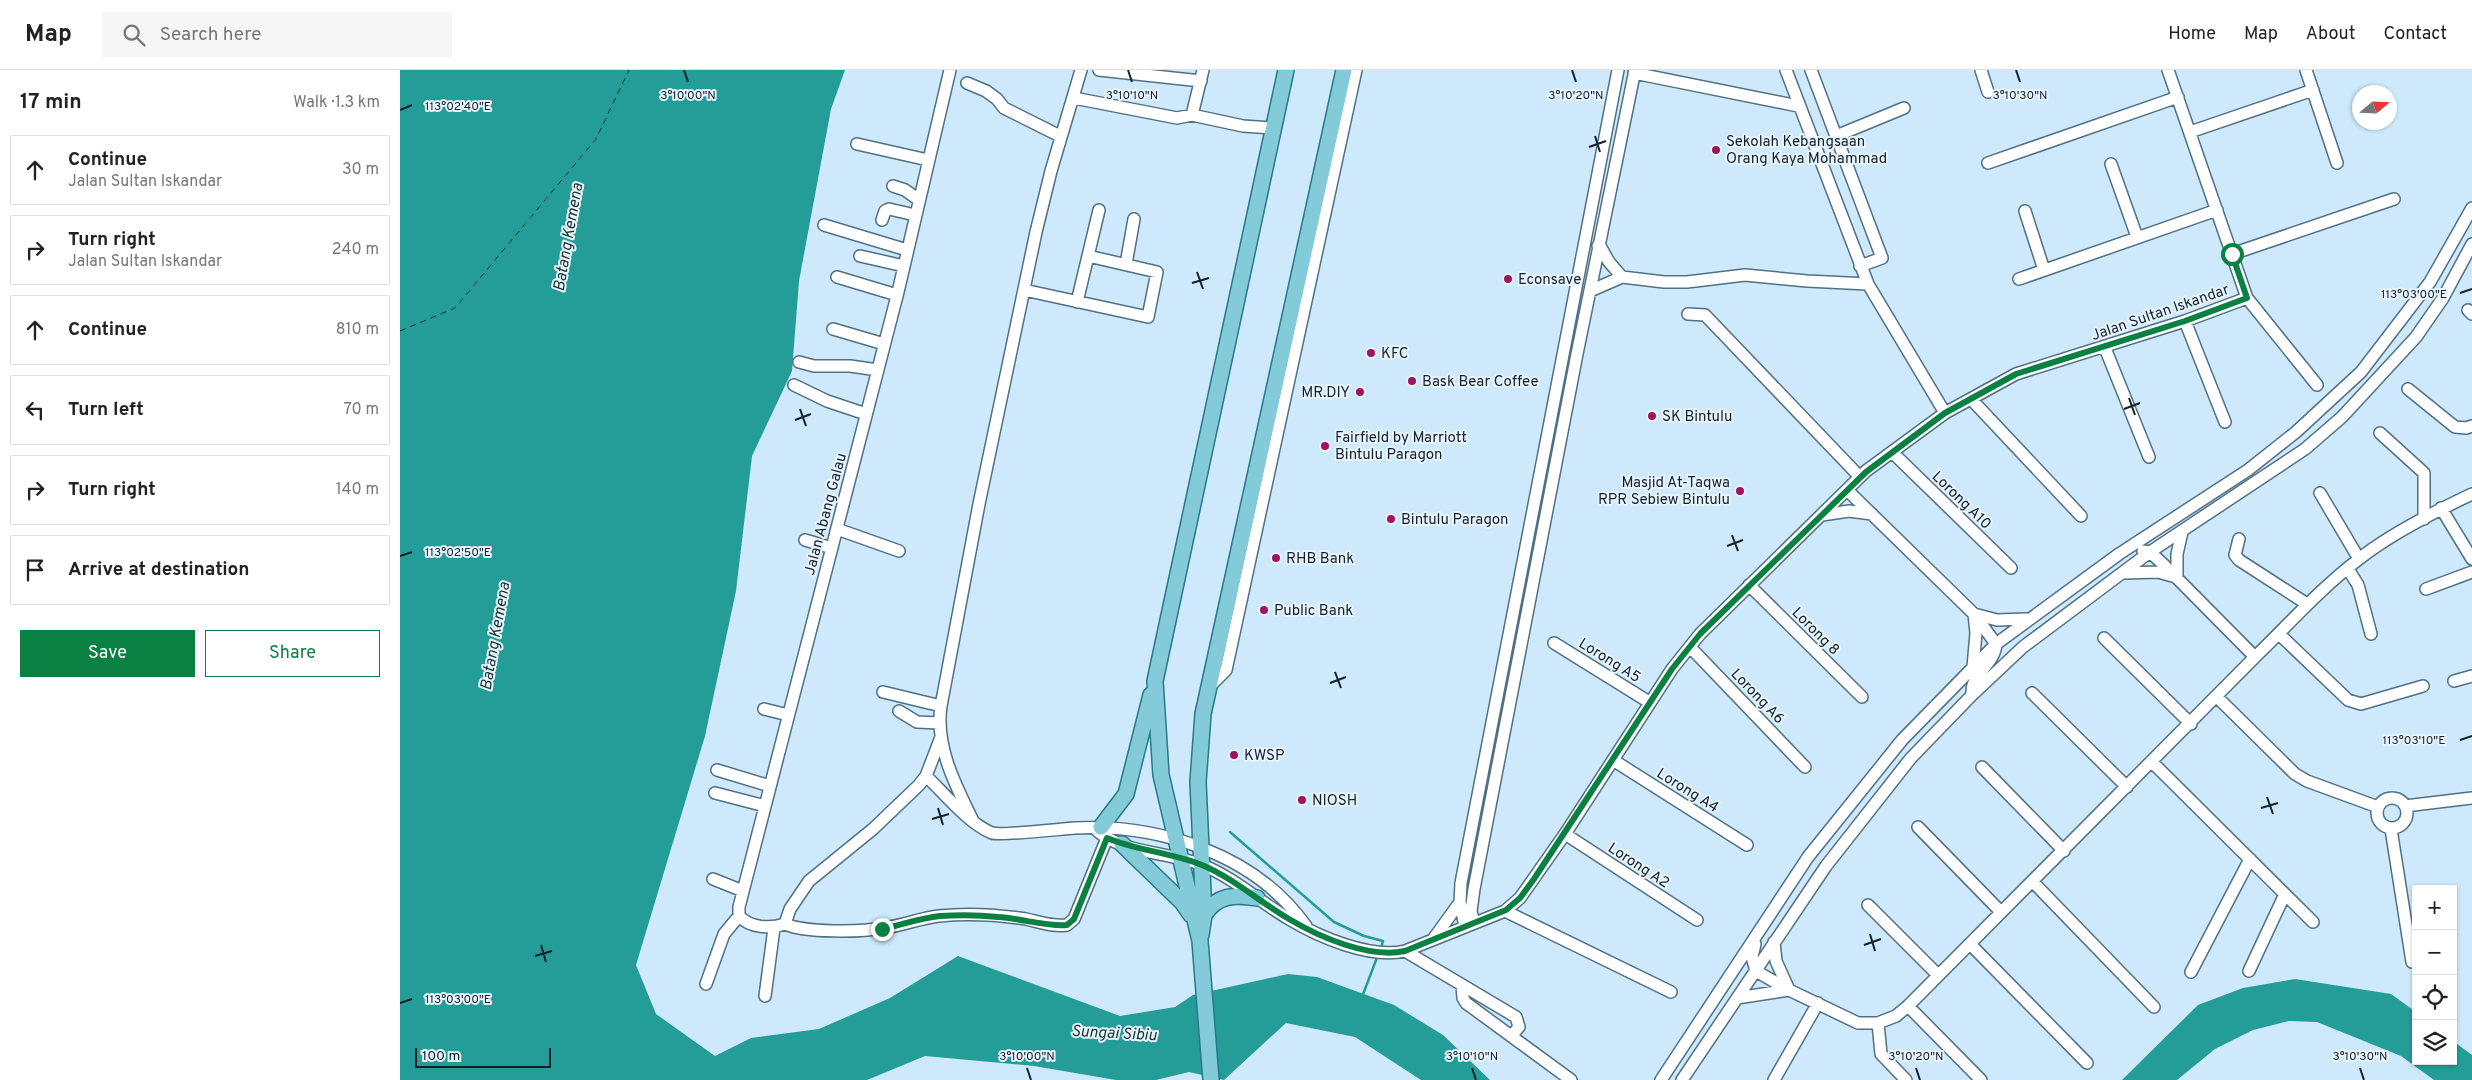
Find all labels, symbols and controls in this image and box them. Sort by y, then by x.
search box [102,12,452,57]
text: Map [25,20,72,50]
icon: search [120,21,148,49]
text: Search here [160,23,261,47]
text: Home [2168,23,2216,46]
text: Map [2244,23,2278,46]
text: About [2306,23,2355,46]
text: Contact [2383,23,2447,46]
north arrow [2352,85,2397,130]
text: 3°10'00"N [660,88,716,104]
text: 3°10'10"N [1106,88,1158,104]
text: 3°10'20"N [1548,88,1604,104]
text: 3°10'30"N [1992,88,2048,104]
text: 17 min [20,89,82,116]
text: Walk · 1.3 km [293,93,380,113]
text: 113°02'40"E [425,99,491,115]
place label: Sekolah Kebangsaan Orang Kaya Mohammad [1726,133,1887,169]
marker: Sekolah Kebangsaan Orang Kaya Mohammad [1710,144,1722,156]
text: Continue [68,148,147,172]
icon: ahead [21,156,49,184]
text: 30 m [342,160,379,180]
text: Jalan Sultan Iskandar [68,172,222,192]
water label: Batang Kemena [550,181,588,293]
text: Turn right [68,228,156,252]
icon: right [21,236,49,264]
text: 240 m [332,240,379,260]
route start [2221,243,2244,266]
text: Jalan Sultan Iskandar [68,252,222,272]
place label: Econsave [1518,271,1581,290]
marker: Econsave [1502,273,1514,285]
street label: Jalan Sultan Iskandar [2089,281,2232,346]
text: 113°03'00"E [2381,287,2447,303]
icon: ahead [21,316,49,344]
text: Continue [68,318,147,342]
text: 810 m [336,320,379,340]
place label: KFC [1381,345,1409,364]
marker: KFC [1365,347,1377,359]
place label: Bask Bear Coffee [1422,373,1538,392]
marker: Bask Bear Coffee [1406,375,1418,387]
place label: MR.DIY [1301,384,1350,403]
marker: MR.DIY [1354,386,1366,398]
icon: left [21,396,49,424]
text: Turn left [68,398,144,422]
text: 70 m [344,400,379,420]
place label: SK Bintulu [1662,408,1732,427]
marker: SK Bintulu [1646,410,1658,422]
place label: Fairfield by Marriott Bintulu Paragon [1335,429,1467,465]
marker: Fairfield by Marriott Bintulu Paragon [1319,440,1331,452]
street label: Jalan Abang Galau [801,451,852,577]
street label: Lorong A10 [1927,468,1995,534]
place label: Masjid At-Taqwa RPR Sebiew Bintulu [1598,474,1730,510]
icon: right [21,476,49,504]
text: Turn right [68,478,156,502]
text: 140 m [336,480,379,500]
marker: Masjid At-Taqwa RPR Sebiew Bintulu [1734,485,1746,497]
place label: Bintulu Paragon [1401,511,1509,530]
marker: Bintulu Paragon [1385,513,1397,525]
text: 113°02'50"E [425,545,491,561]
place label: RHB Bank [1286,550,1354,569]
marker: RHB Bank [1270,552,1282,564]
icon: arrive [21,556,49,584]
text: Arrive at destination [68,558,249,582]
water label: Batang Kemena [477,580,515,692]
place label: Public Bank [1274,602,1353,621]
marker: Public Bank [1258,604,1270,616]
street label: Lorong 8 [1787,604,1843,660]
button: Save [20,630,195,677]
button: Share [205,630,380,677]
street label: Lorong A5 [1575,635,1644,688]
street label: Lorong A6 [1726,665,1788,729]
text: 113°03'10"E [2383,733,2445,749]
place label: KWSP [1244,747,1285,766]
marker: KWSP [1228,749,1240,761]
street label: Lorong A4 [1653,765,1722,818]
place label: NIOSH [1312,792,1357,811]
marker: NIOSH [1296,794,1308,806]
street label: Lorong A2 [1604,839,1673,893]
map controls [2412,885,2457,1065]
button: + [2412,885,2457,930]
route end [871,918,894,941]
button: − [2412,930,2457,975]
button: locate [2412,975,2457,1020]
text: 113°03'00"E [425,992,491,1008]
button: layers [2412,1020,2457,1065]
water label: Sungai Sibiu [1071,1022,1157,1046]
scale bar [415,1045,551,1068]
text: 100 m [422,1048,460,1065]
text: 3°10'00"N [999,1049,1055,1065]
text: 3°10'10"N [1446,1049,1498,1065]
text: 3°10'20"N [1888,1049,1944,1065]
text: 3°10'30"N [2332,1049,2388,1065]

